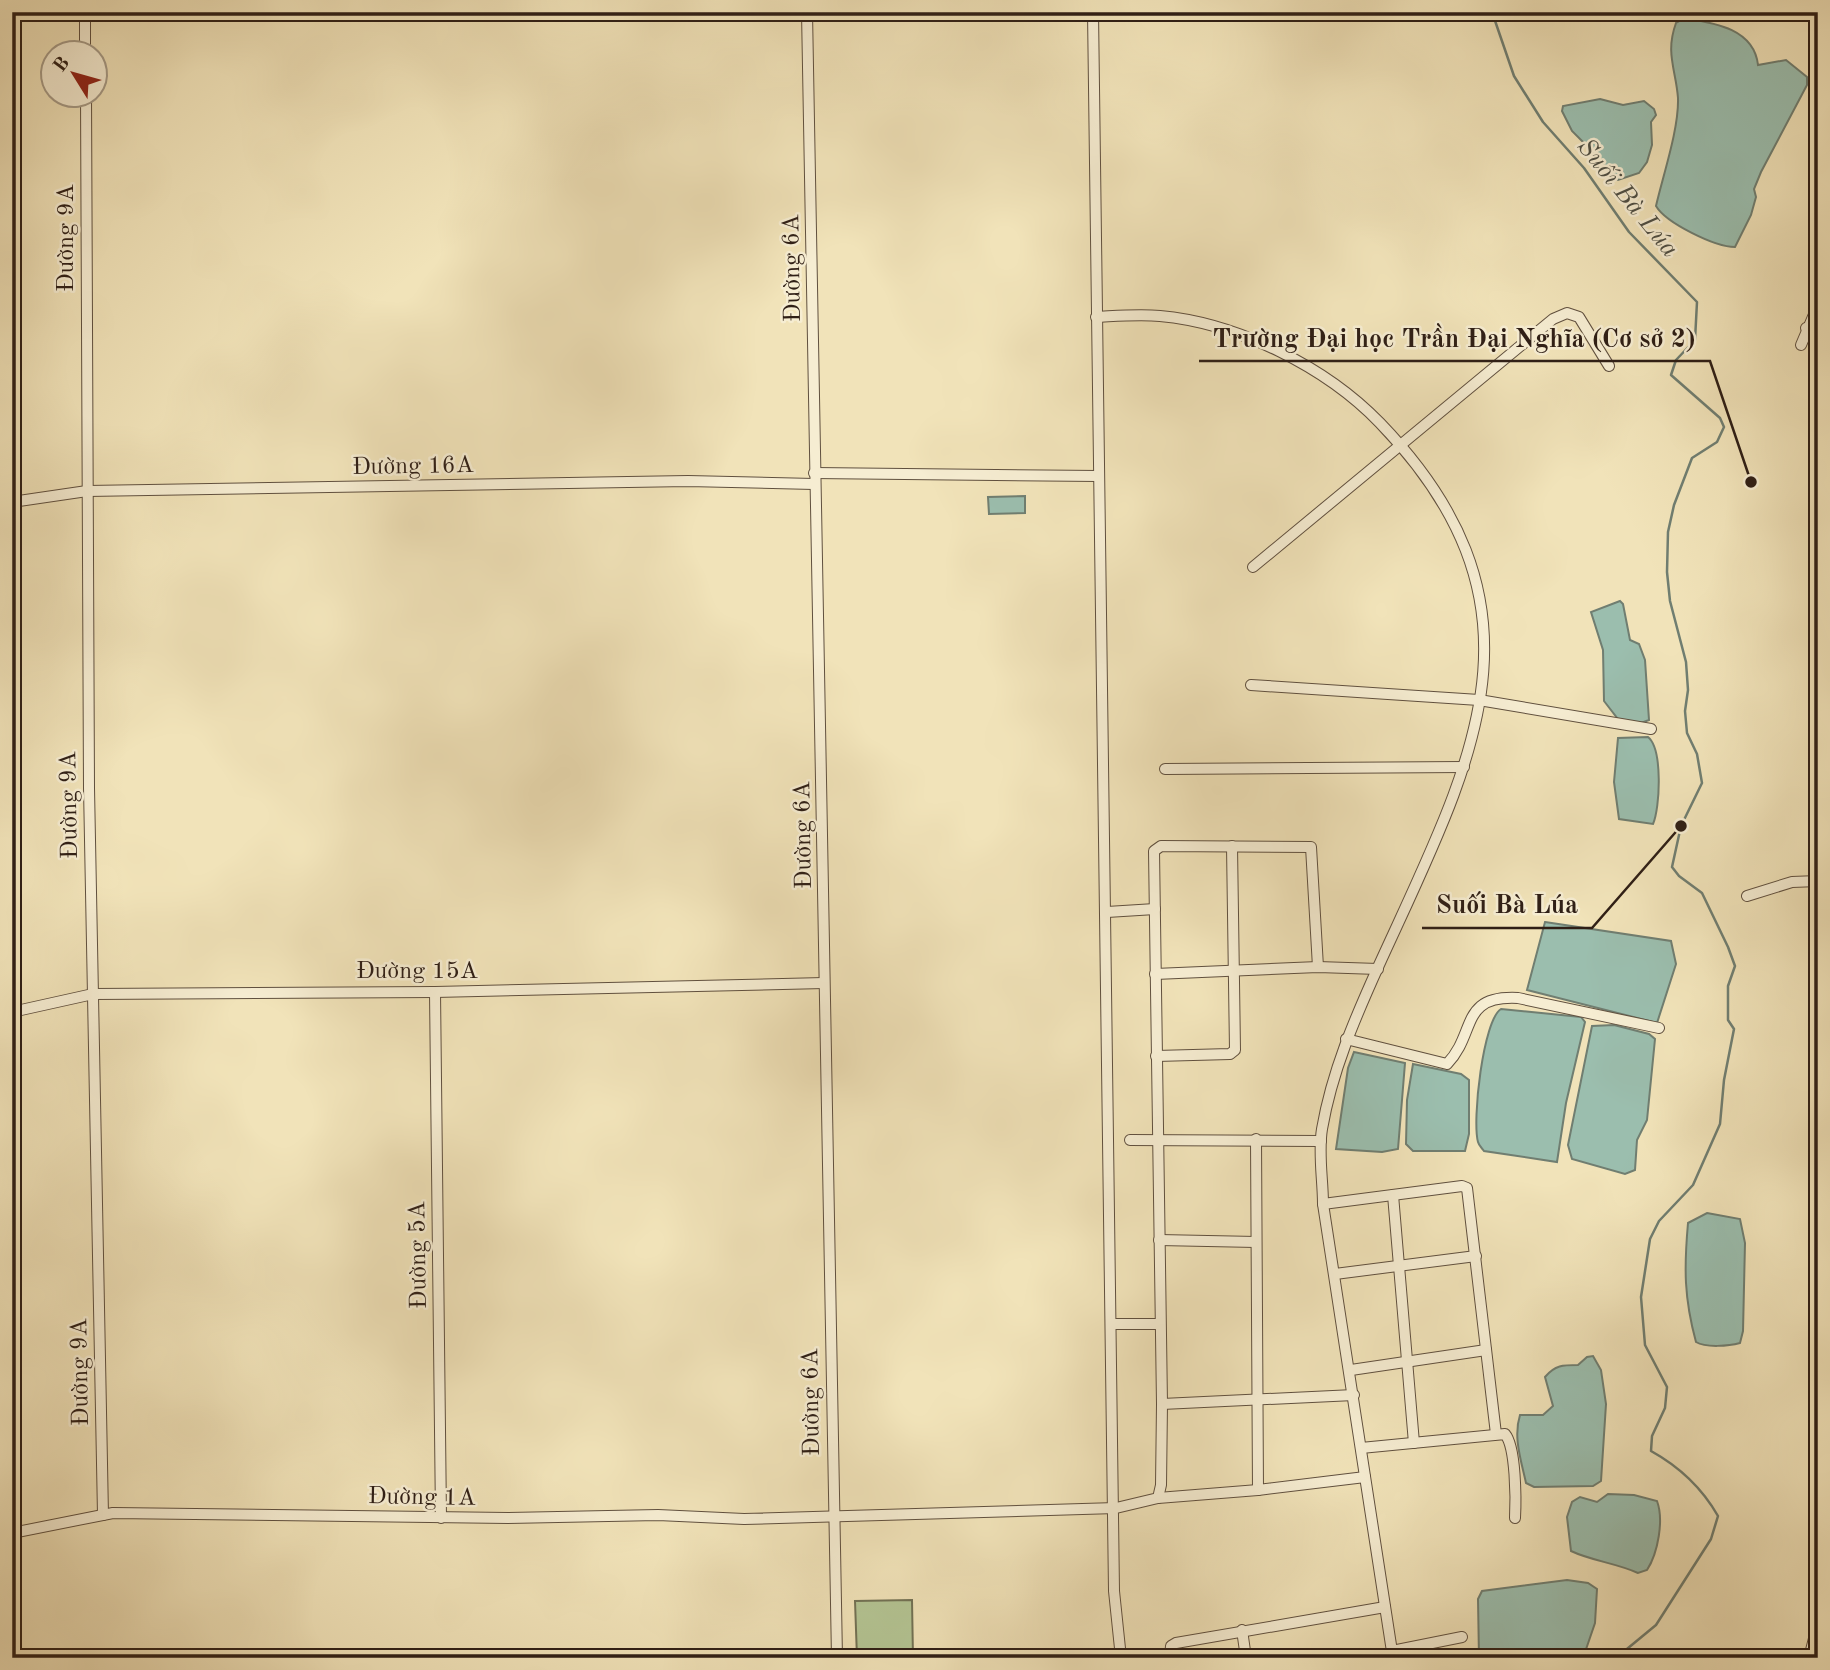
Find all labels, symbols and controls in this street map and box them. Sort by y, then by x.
north arrow [38,38,108,108]
text: B [51,54,74,76]
water label: Suối Bà Lúa [1572,134,1683,263]
street label: Đường 9A [55,184,79,292]
street label: Đường 6A [780,214,806,322]
callout: Trường Đại học Trần Đại Nghĩa (Cơ sở 2) [1199,314,1710,361]
text: Trường Đại học Trần Đại Nghĩa (Cơ sở 2) [1212,323,1696,353]
street label: Đường 16A [352,454,474,480]
street label: Đường 9A [57,751,83,859]
street label: Đường 6A [791,781,817,889]
callout: Suối Bà Lúa [1422,881,1592,928]
text: Suối Bà Lúa [1436,891,1578,919]
street label: Đường 15A [356,960,478,984]
street label: Đường 5A [406,1201,432,1309]
street label: Đường 9A [68,1318,94,1426]
street label: Đường 6A [799,1348,825,1456]
street label: Đường 1A [368,1485,476,1511]

